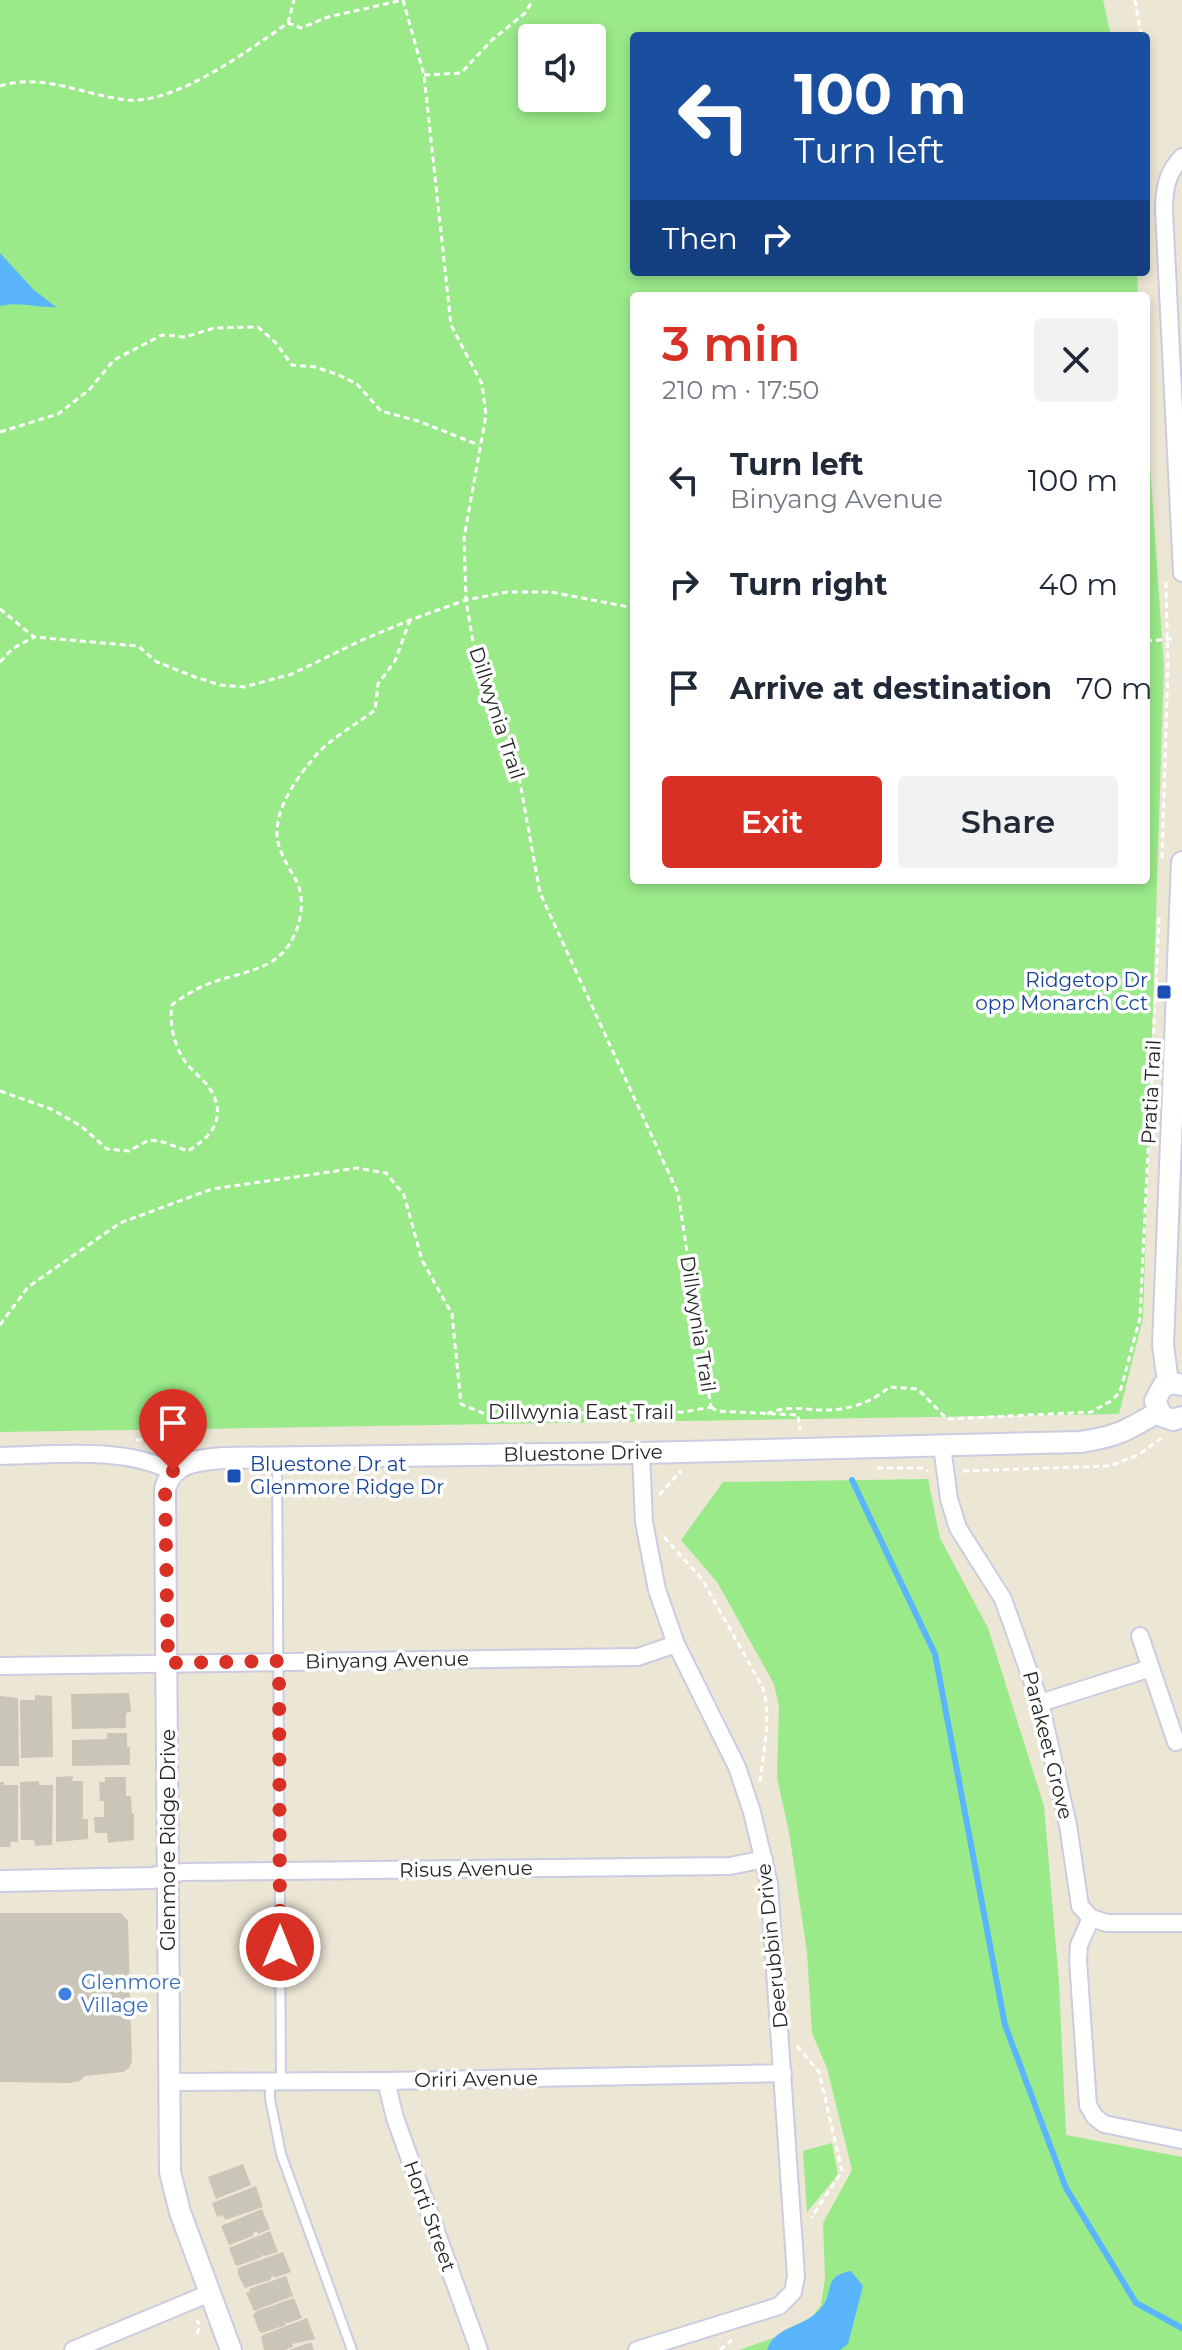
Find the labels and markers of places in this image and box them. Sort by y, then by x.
place label: Ridgetop Dr opp Monarch Cct [975,968,1148,1015]
marker: Ridgetop Dr opp Monarch Cct [1155,983,1173,1001]
pin [139,1389,207,1471]
place label: Bluestone Dr at Glenmore Ridge Dr [250,1452,444,1499]
marker: Bluestone Dr at Glenmore Ridge Dr [225,1467,243,1485]
place label: Glenmore Village [81,1970,181,2017]
marker: Glenmore Village [56,1985,74,2003]

